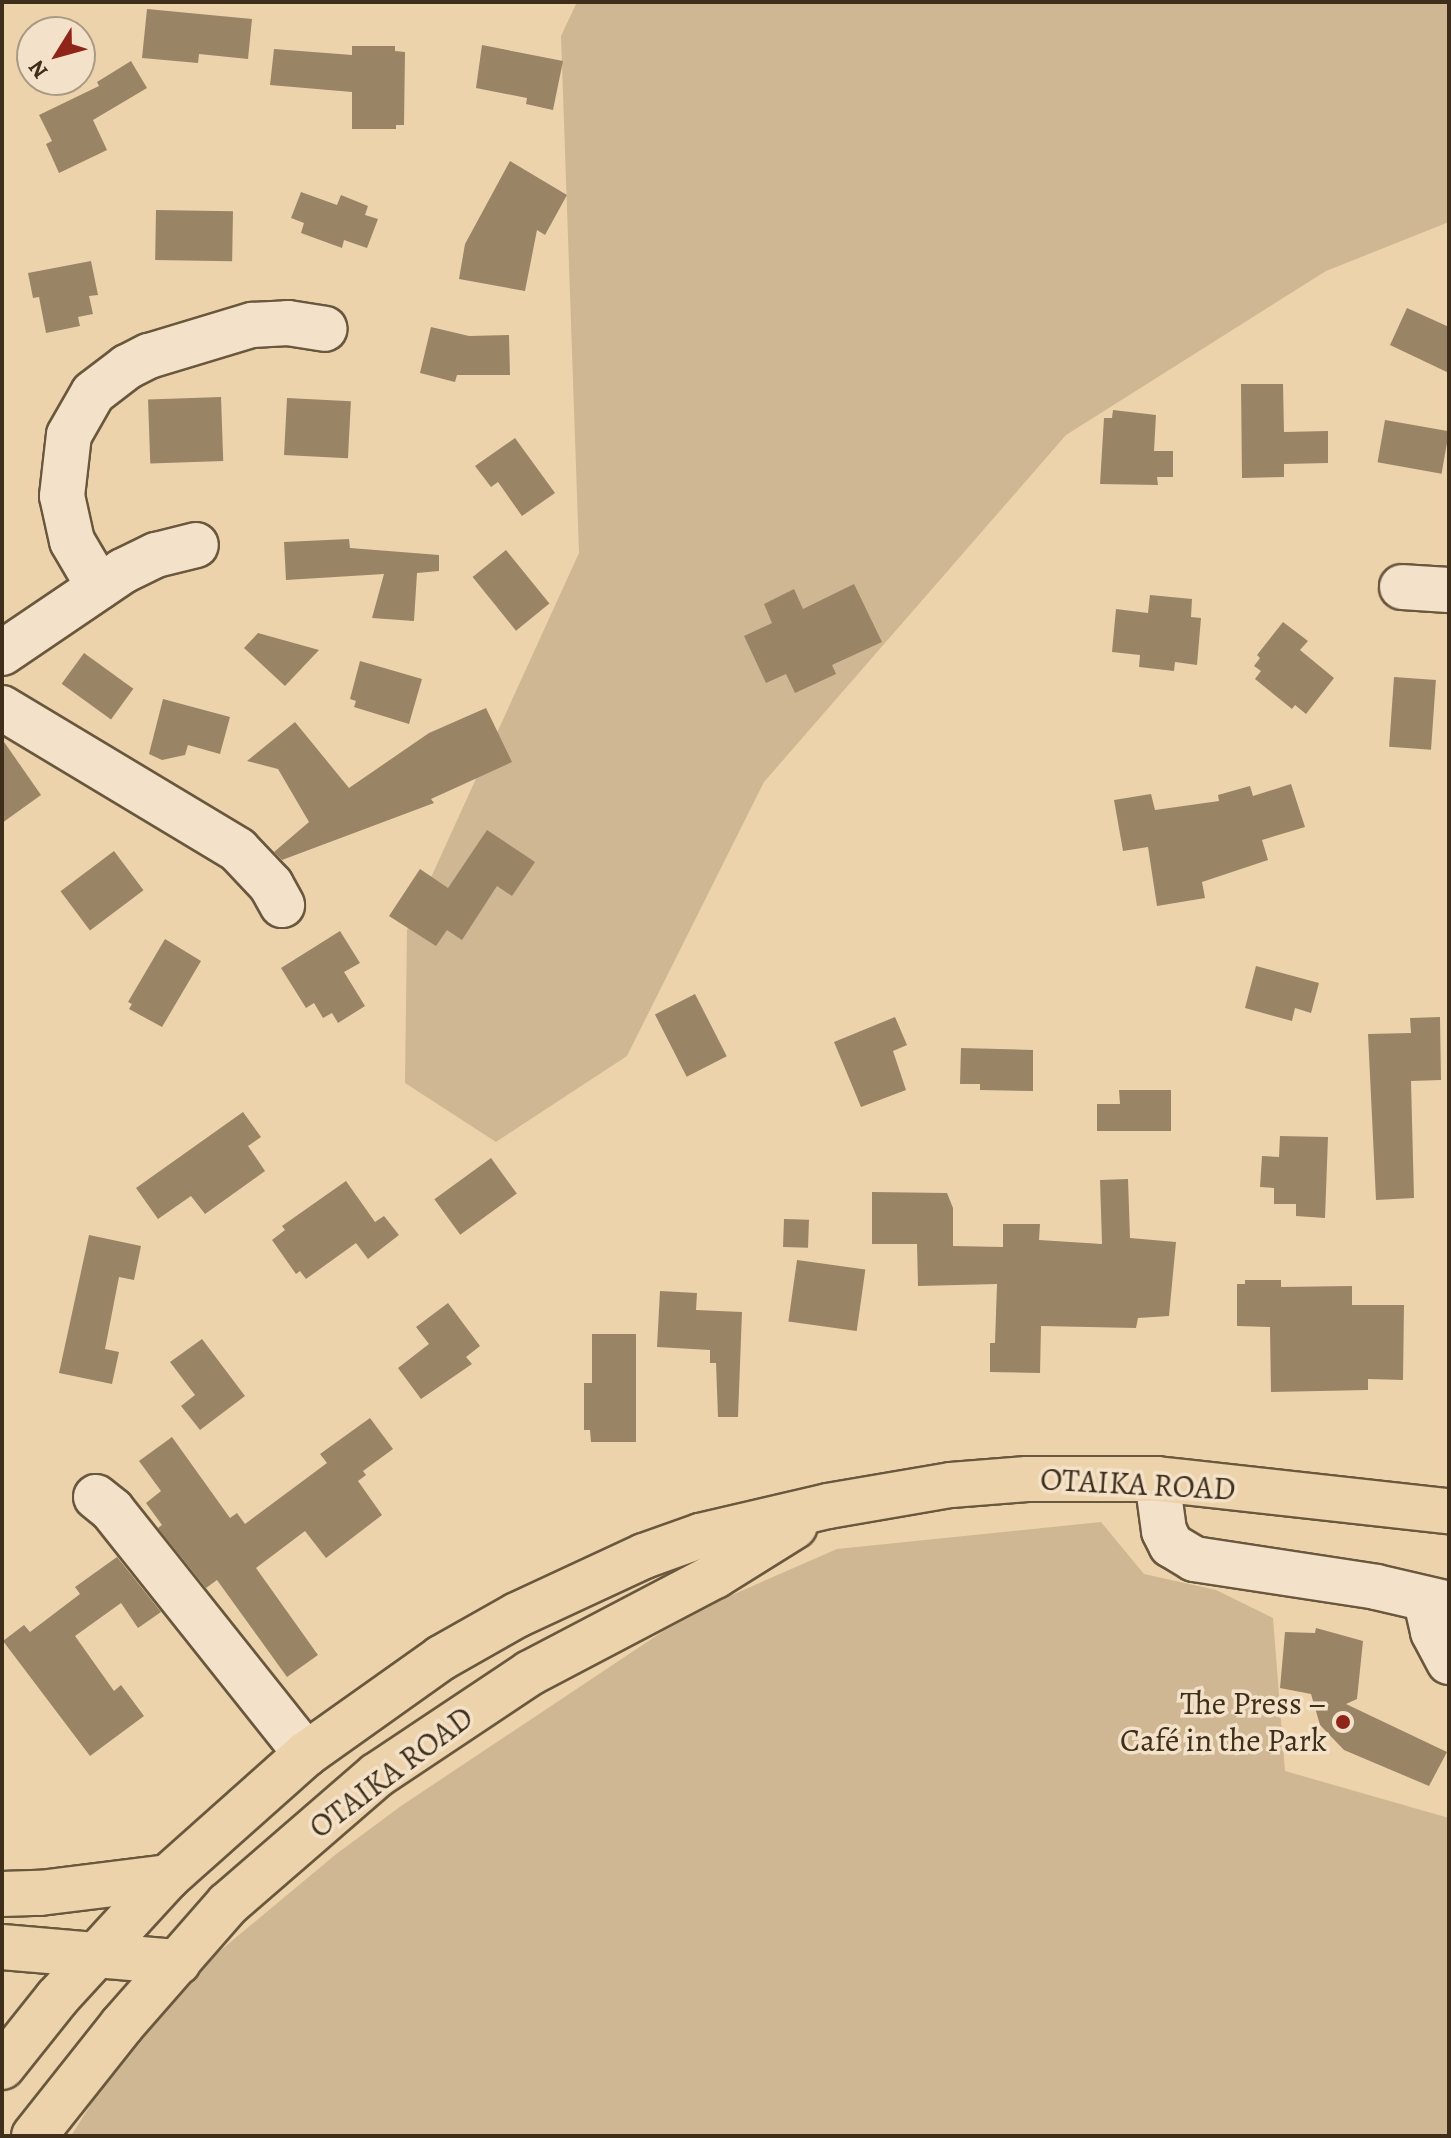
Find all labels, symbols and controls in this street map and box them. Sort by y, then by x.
north arrow [16,16,96,96]
text: N [22,54,55,85]
street label: OTAIKA ROAD [1039,1460,1237,1508]
place label: The Press – Café in the Park [1120,1685,1327,1760]
street label: OTAIKA ROAD [301,1698,481,1846]
marker: The Press – Café in the Park [1334,1713,1352,1731]

